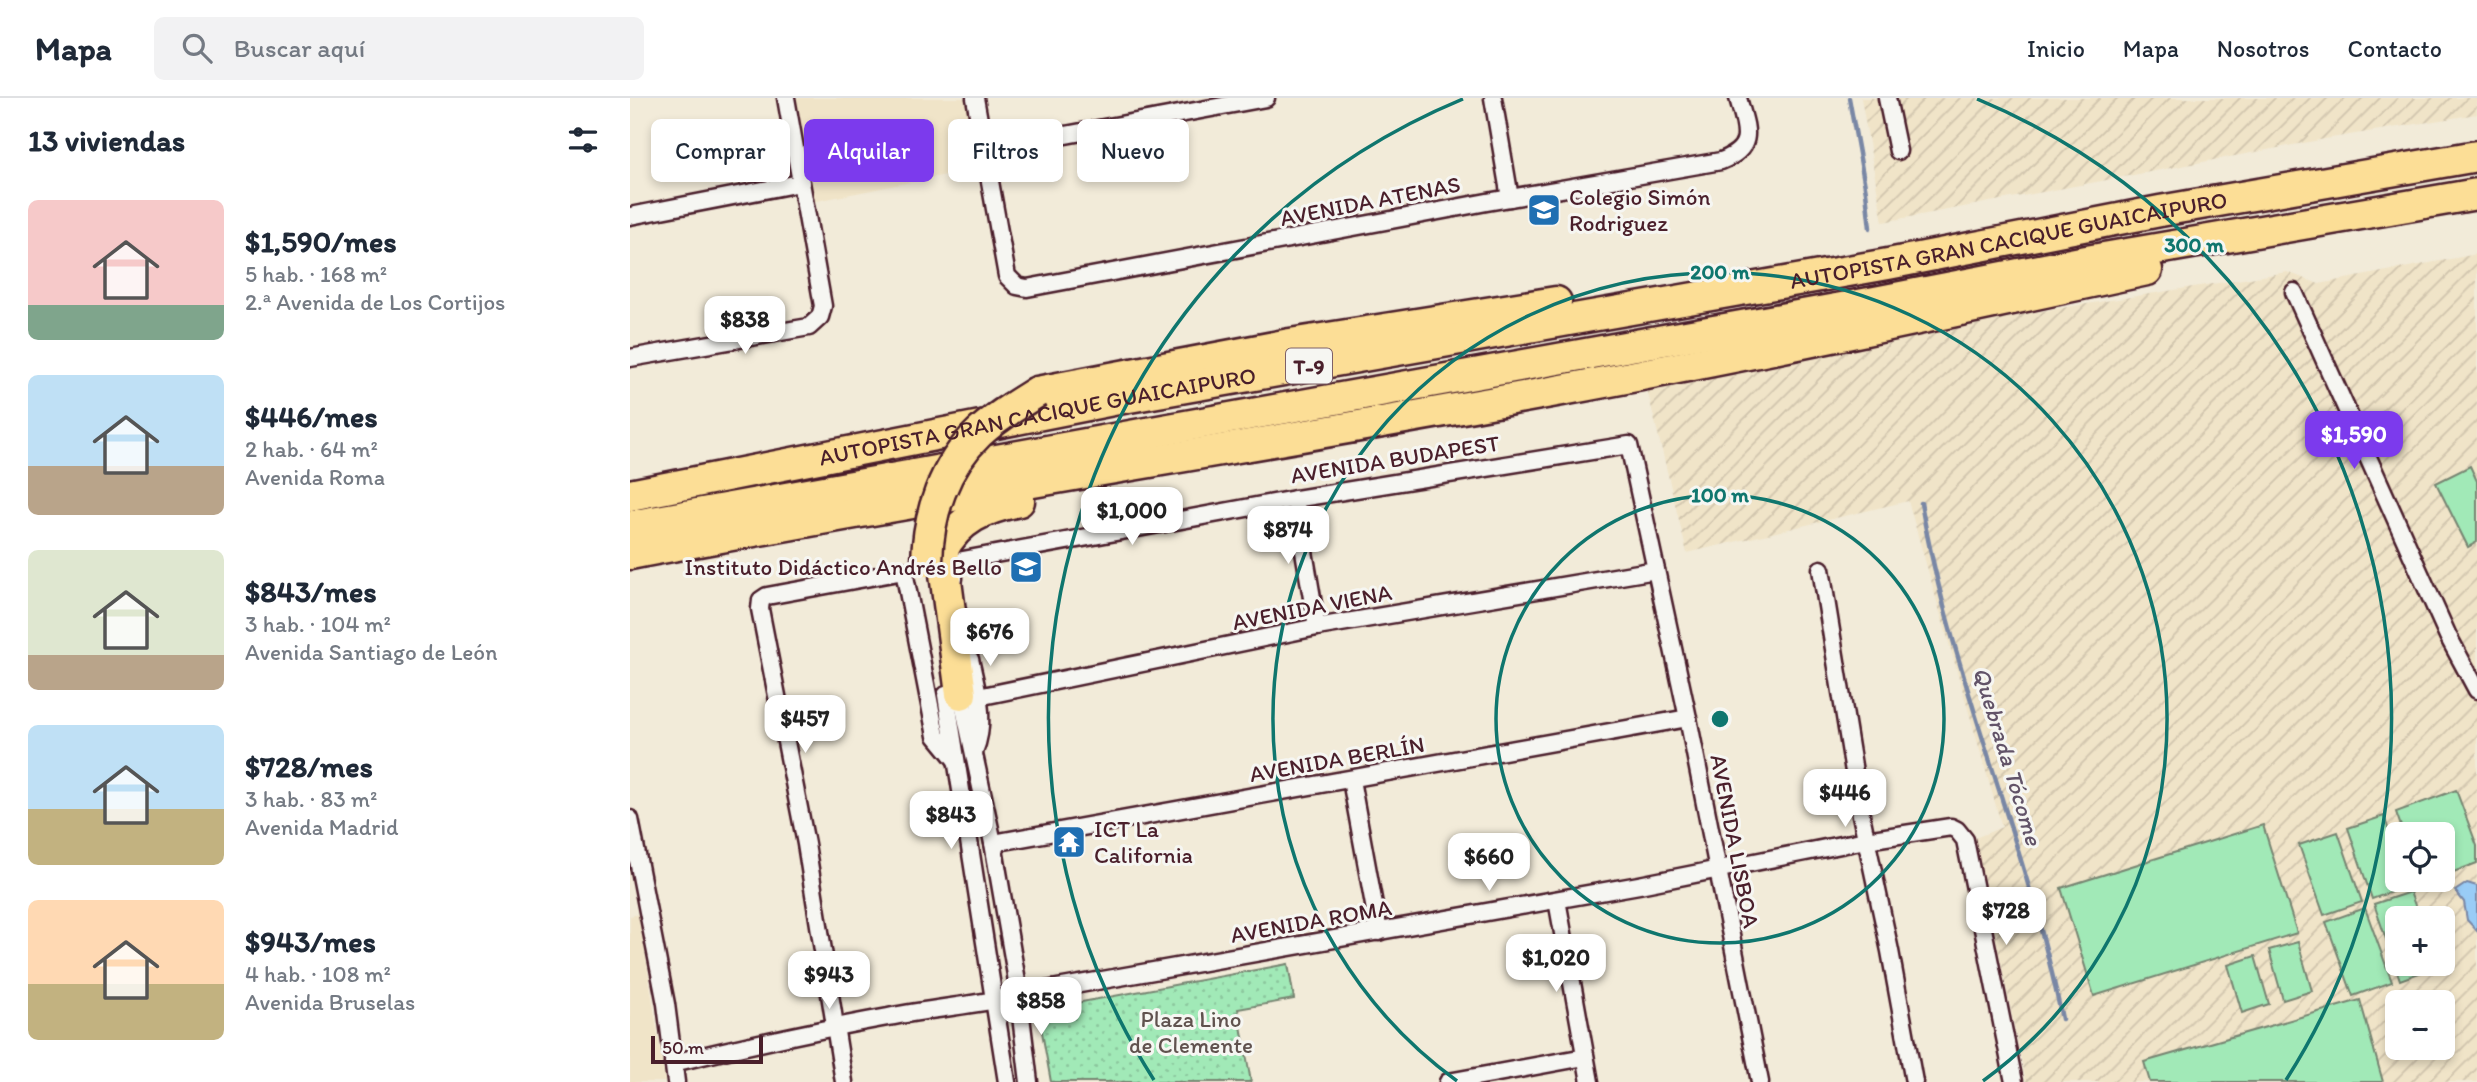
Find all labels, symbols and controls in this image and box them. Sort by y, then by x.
search box [154,17,644,80]
text: Mapa [35,29,112,68]
icon: search [178,29,216,67]
text: Buscar aquí [234,32,365,64]
text: Inicio [2027,34,2085,63]
text: Mapa [2123,34,2179,63]
text: Nosotros [2217,34,2309,63]
text: Contacto [2347,34,2442,63]
chip: Comprar [651,119,790,182]
chip: Alquilar [804,119,934,182]
chip: Filtros [948,119,1063,182]
chip: Nuevo [1077,119,1189,182]
icon: filters [564,121,602,159]
text: 13 viviendas [28,122,185,159]
street label: AVENIDA ATENAS [1277,170,1463,232]
place label: Colegio Simón Rodriguez [1569,183,1710,237]
street label: AUTOPISTA GRAN CACIQUE GUAICAIPURO [1788,186,2229,295]
school or university icon: Colegio Simón Rodriguez [1525,191,1563,229]
text: $1,590/mes [245,223,397,260]
icon: home [84,228,168,312]
text: 300 m [2164,232,2224,257]
text: 200 m [1690,259,1750,284]
text: 5 hab. · 168 m² [245,260,387,288]
text: 2.ª Avenida de Los Cortijos [245,288,505,316]
pin: $838 [704,296,786,356]
text: $838 [720,305,770,333]
road number: T-9 [1286,348,1332,384]
street label: AUTOPISTA GRAN CACIQUE GUAICAIPURO [816,361,1258,472]
text: $446/mes [245,398,378,435]
icon: home [84,403,168,487]
pin: $1,590 [2297,412,2411,471]
text: $1,590 [2321,420,2387,448]
street label: AVENIDA BUDAPEST [1289,429,1501,489]
text: 2 hab. · 64 m² [245,435,378,463]
text: Avenida Roma [245,463,385,491]
text: 100 m [1691,482,1749,507]
pin: $1,000 [1075,488,1189,547]
text: $1,000 [1097,496,1167,524]
pin: $874 [1247,506,1329,566]
text: $874 [1263,515,1313,543]
school or university icon: Instituto Didáctico Andrés Bello [1007,548,1045,586]
place label: Instituto Didáctico Andrés Bello [684,553,1002,581]
text: $843/mes [245,573,377,610]
icon: home [84,578,168,662]
street label: AVENIDA VIENA [1230,578,1394,636]
pin: $676 [949,608,1031,668]
text: 3 hab. · 104 m² [245,610,391,638]
text: $676 [966,617,1014,645]
text: Avenida Santiago de León [245,638,497,666]
water label: Quebrada Tócome [1967,663,2049,850]
pin: $457 [764,696,846,755]
text: $457 [781,704,829,732]
centre of rings [1708,707,1732,731]
street label: AVENIDA BERLÍN [1247,730,1427,788]
text: $728/mes [245,748,373,785]
street label: AVENIDA LISBOA [1704,752,1766,931]
icon: home [84,753,168,837]
pin: $446 [1804,770,1886,829]
text: $446 [1819,778,1871,806]
text: 3 hab. · 83 m² [245,785,377,813]
pin: $843 [910,792,992,851]
text: $843 [926,800,976,828]
text: Avenida Madrid [245,813,399,841]
place label: ICT La California [1094,815,1193,869]
map controls [2385,822,2455,1060]
button: locate [2385,822,2455,892]
temple icon: ICT La California [1050,823,1088,861]
pin: $660 [1448,834,1530,893]
text: $660 [1464,842,1514,870]
pin: $728 [1965,888,2047,947]
street label: AVENIDA ROMA [1228,893,1394,949]
text: $728 [1982,896,2030,924]
button: + [2385,906,2455,976]
text: $943/mes [245,923,376,960]
icon: home [84,928,168,1012]
pin: $1,020 [1499,934,1613,994]
text: $1,020 [1522,943,1590,971]
pin: $943 [788,951,870,1011]
text: 4 hab. · 108 m² [245,960,391,988]
text: $943 [804,960,854,988]
pin: $858 [1000,978,1082,1037]
text: $858 [1017,986,1065,1014]
text: Avenida Bruselas [245,988,415,1016]
button: − [2385,990,2455,1060]
park label: Plaza Lino de Clemente [1129,1005,1253,1059]
scale bar [651,1033,763,1065]
text: 50 m [662,1036,704,1059]

